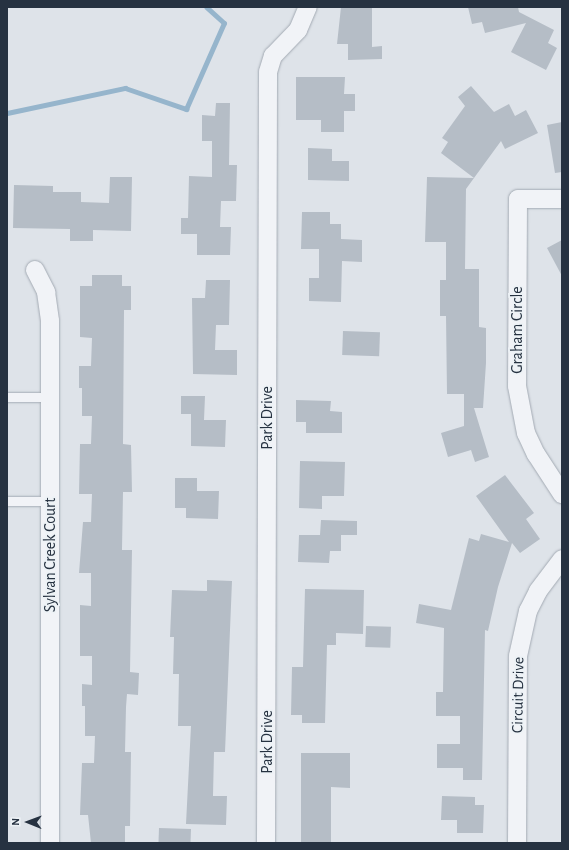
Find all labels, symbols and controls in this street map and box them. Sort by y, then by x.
street label: Graham Circle [507,286,527,374]
street label: Park Drive [257,386,277,450]
street label: Sylvan Creek Court [40,498,60,612]
street label: Circuit Drive [508,657,528,733]
street label: Park Drive [257,710,277,774]
north arrow [8,802,48,842]
text: N [10,818,21,826]

